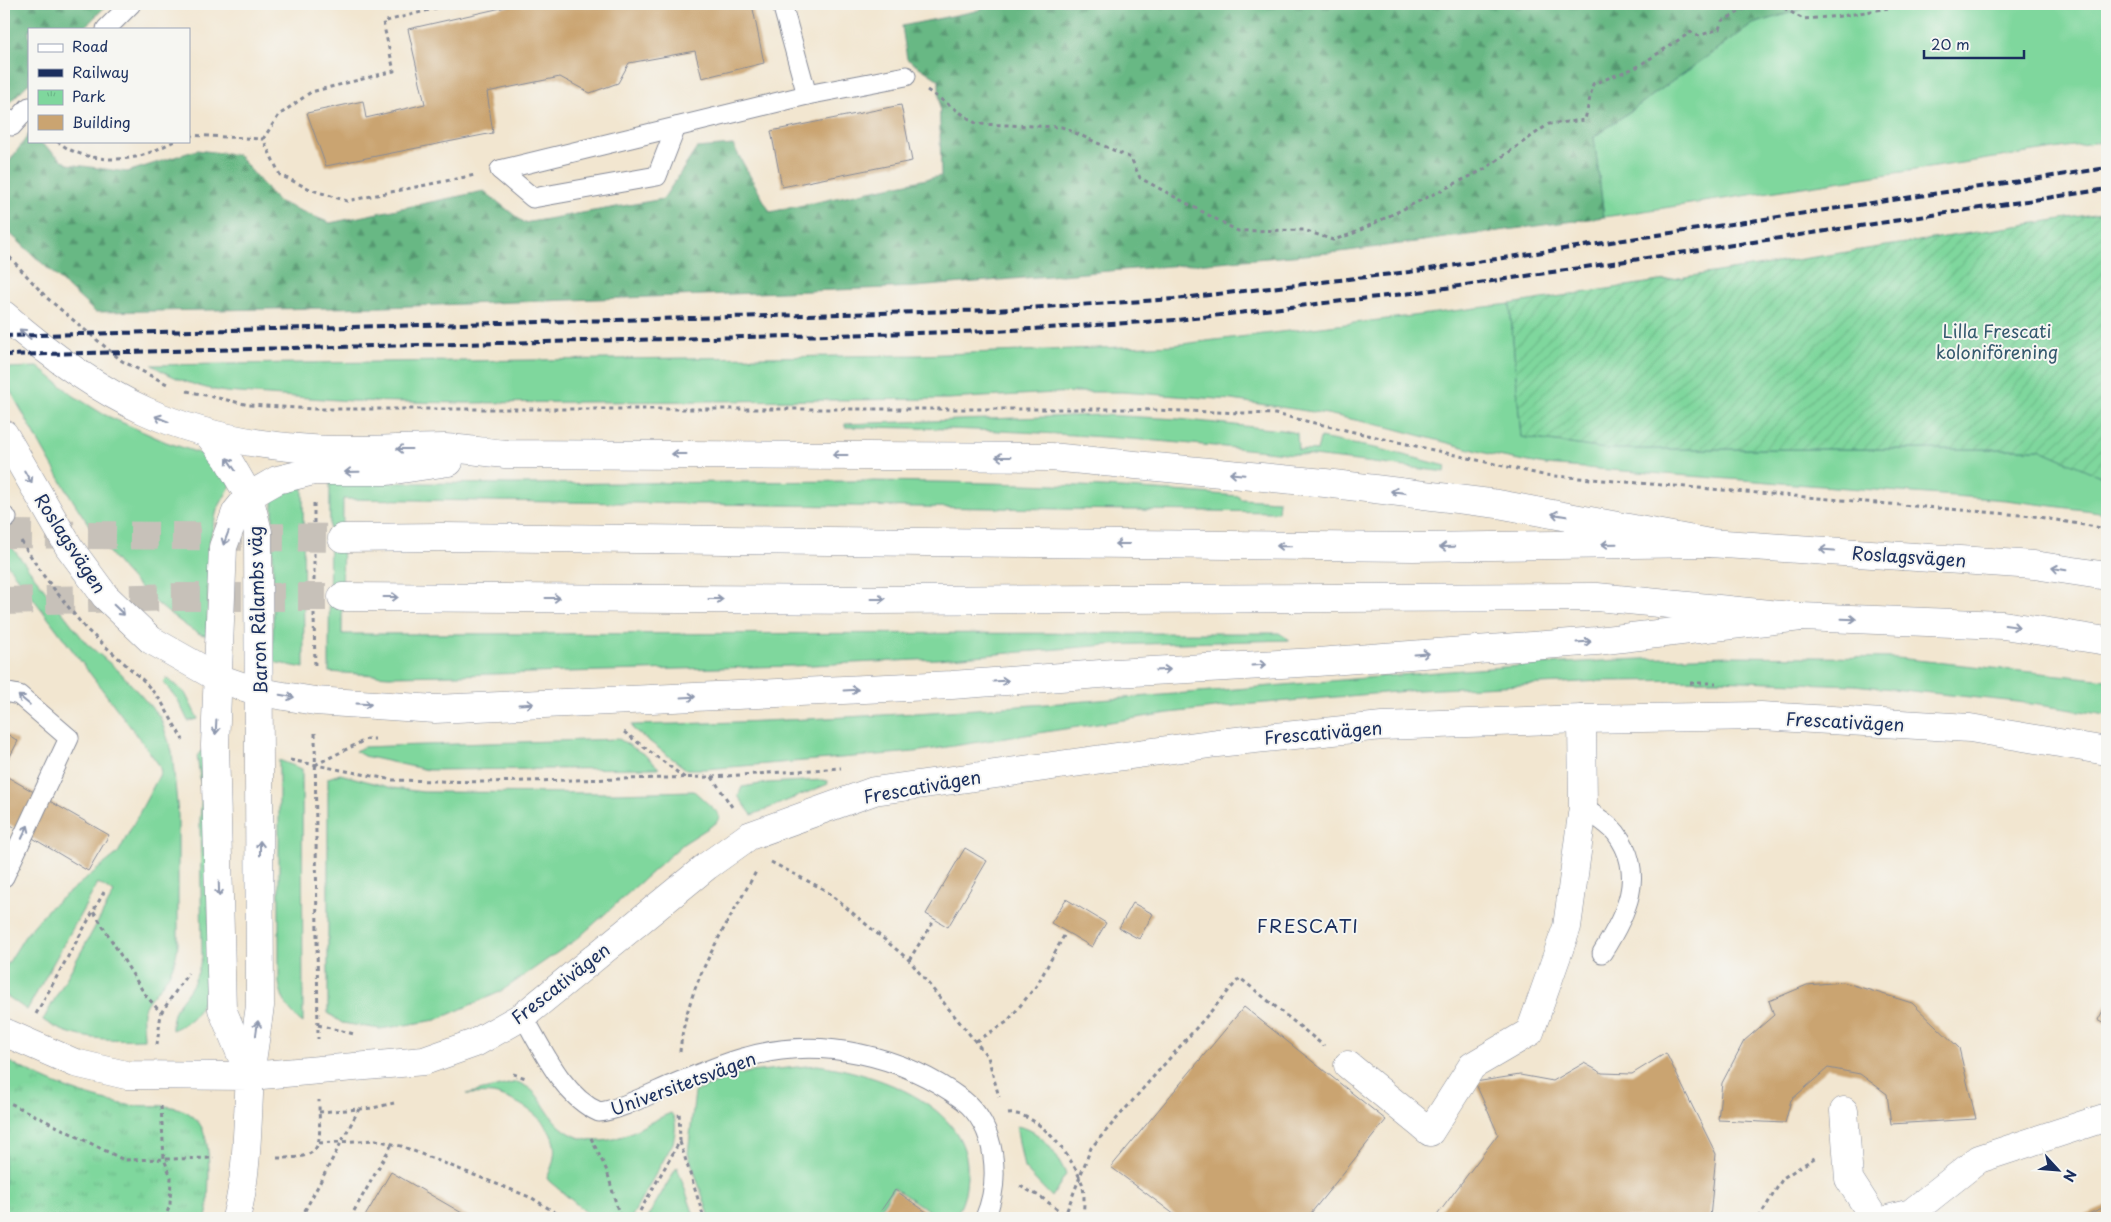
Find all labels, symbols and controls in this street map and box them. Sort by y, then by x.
legend [28,28,190,142]
scale bar [1924,28,2024,60]
text: 20 m [1931,32,1970,55]
text: Road [72,34,108,57]
text: Railway [72,60,129,83]
text: Park [72,84,106,107]
text: Building [72,110,131,133]
park label: Lilla Frescati koloniförening [1936,317,2058,365]
one-way arrow [19,328,32,339]
one-way arrow [155,414,170,423]
one-way arrow [396,444,412,453]
one-way arrow [671,449,688,459]
one-way arrow [832,450,848,460]
one-way arrow [995,452,1011,462]
one-way arrow [226,457,236,471]
one-way arrow [345,467,361,477]
one-way arrow [24,469,34,483]
one-way arrow [1229,469,1245,478]
one-way arrow [1391,487,1407,497]
street label: Roslagsvägen [28,488,114,598]
one-way arrow [1552,510,1568,519]
street label: Baron Rålambs väg [241,525,273,695]
one-way arrow [221,530,230,546]
one-way arrow [1114,539,1130,549]
one-way arrow [1601,539,1618,549]
street label: Roslagsvägen [1851,539,1967,573]
one-way arrow [1276,541,1292,551]
one-way arrow [1439,542,1455,552]
one-way arrow [1820,546,1836,555]
one-way arrow [2051,563,2067,573]
one-way arrow [382,592,398,602]
one-way arrow [544,593,561,603]
one-way arrow [707,594,723,604]
one-way arrow [870,595,886,604]
one-way arrow [113,604,126,616]
one-way arrow [1841,614,1857,623]
one-way arrow [2003,622,2019,632]
one-way arrow [1575,637,1591,646]
one-way arrow [1413,650,1429,659]
one-way arrow [1251,661,1267,670]
one-way arrow [1154,666,1170,675]
one-way arrow [992,677,1008,686]
one-way arrow [842,685,858,694]
one-way arrow [279,692,295,702]
one-way arrow [680,692,696,702]
one-way arrow [18,695,31,706]
one-way arrow [355,700,371,709]
one-way arrow [518,700,534,709]
street label: Frescativägen [1785,704,1905,738]
street label: Frescativägen [1263,713,1383,751]
one-way arrow [211,719,220,735]
street label: Frescativägen [861,762,983,810]
one-way arrow [20,825,30,840]
one-way arrow [255,841,265,857]
one-way arrow [214,881,223,897]
district label: FRESCATI [1257,911,1359,939]
street label: Frescativägen [505,936,615,1030]
one-way arrow [252,1020,262,1036]
street label: Universitetsvägen [606,1044,760,1122]
north arrow [2034,1144,2084,1194]
text: N [2058,1166,2082,1186]

